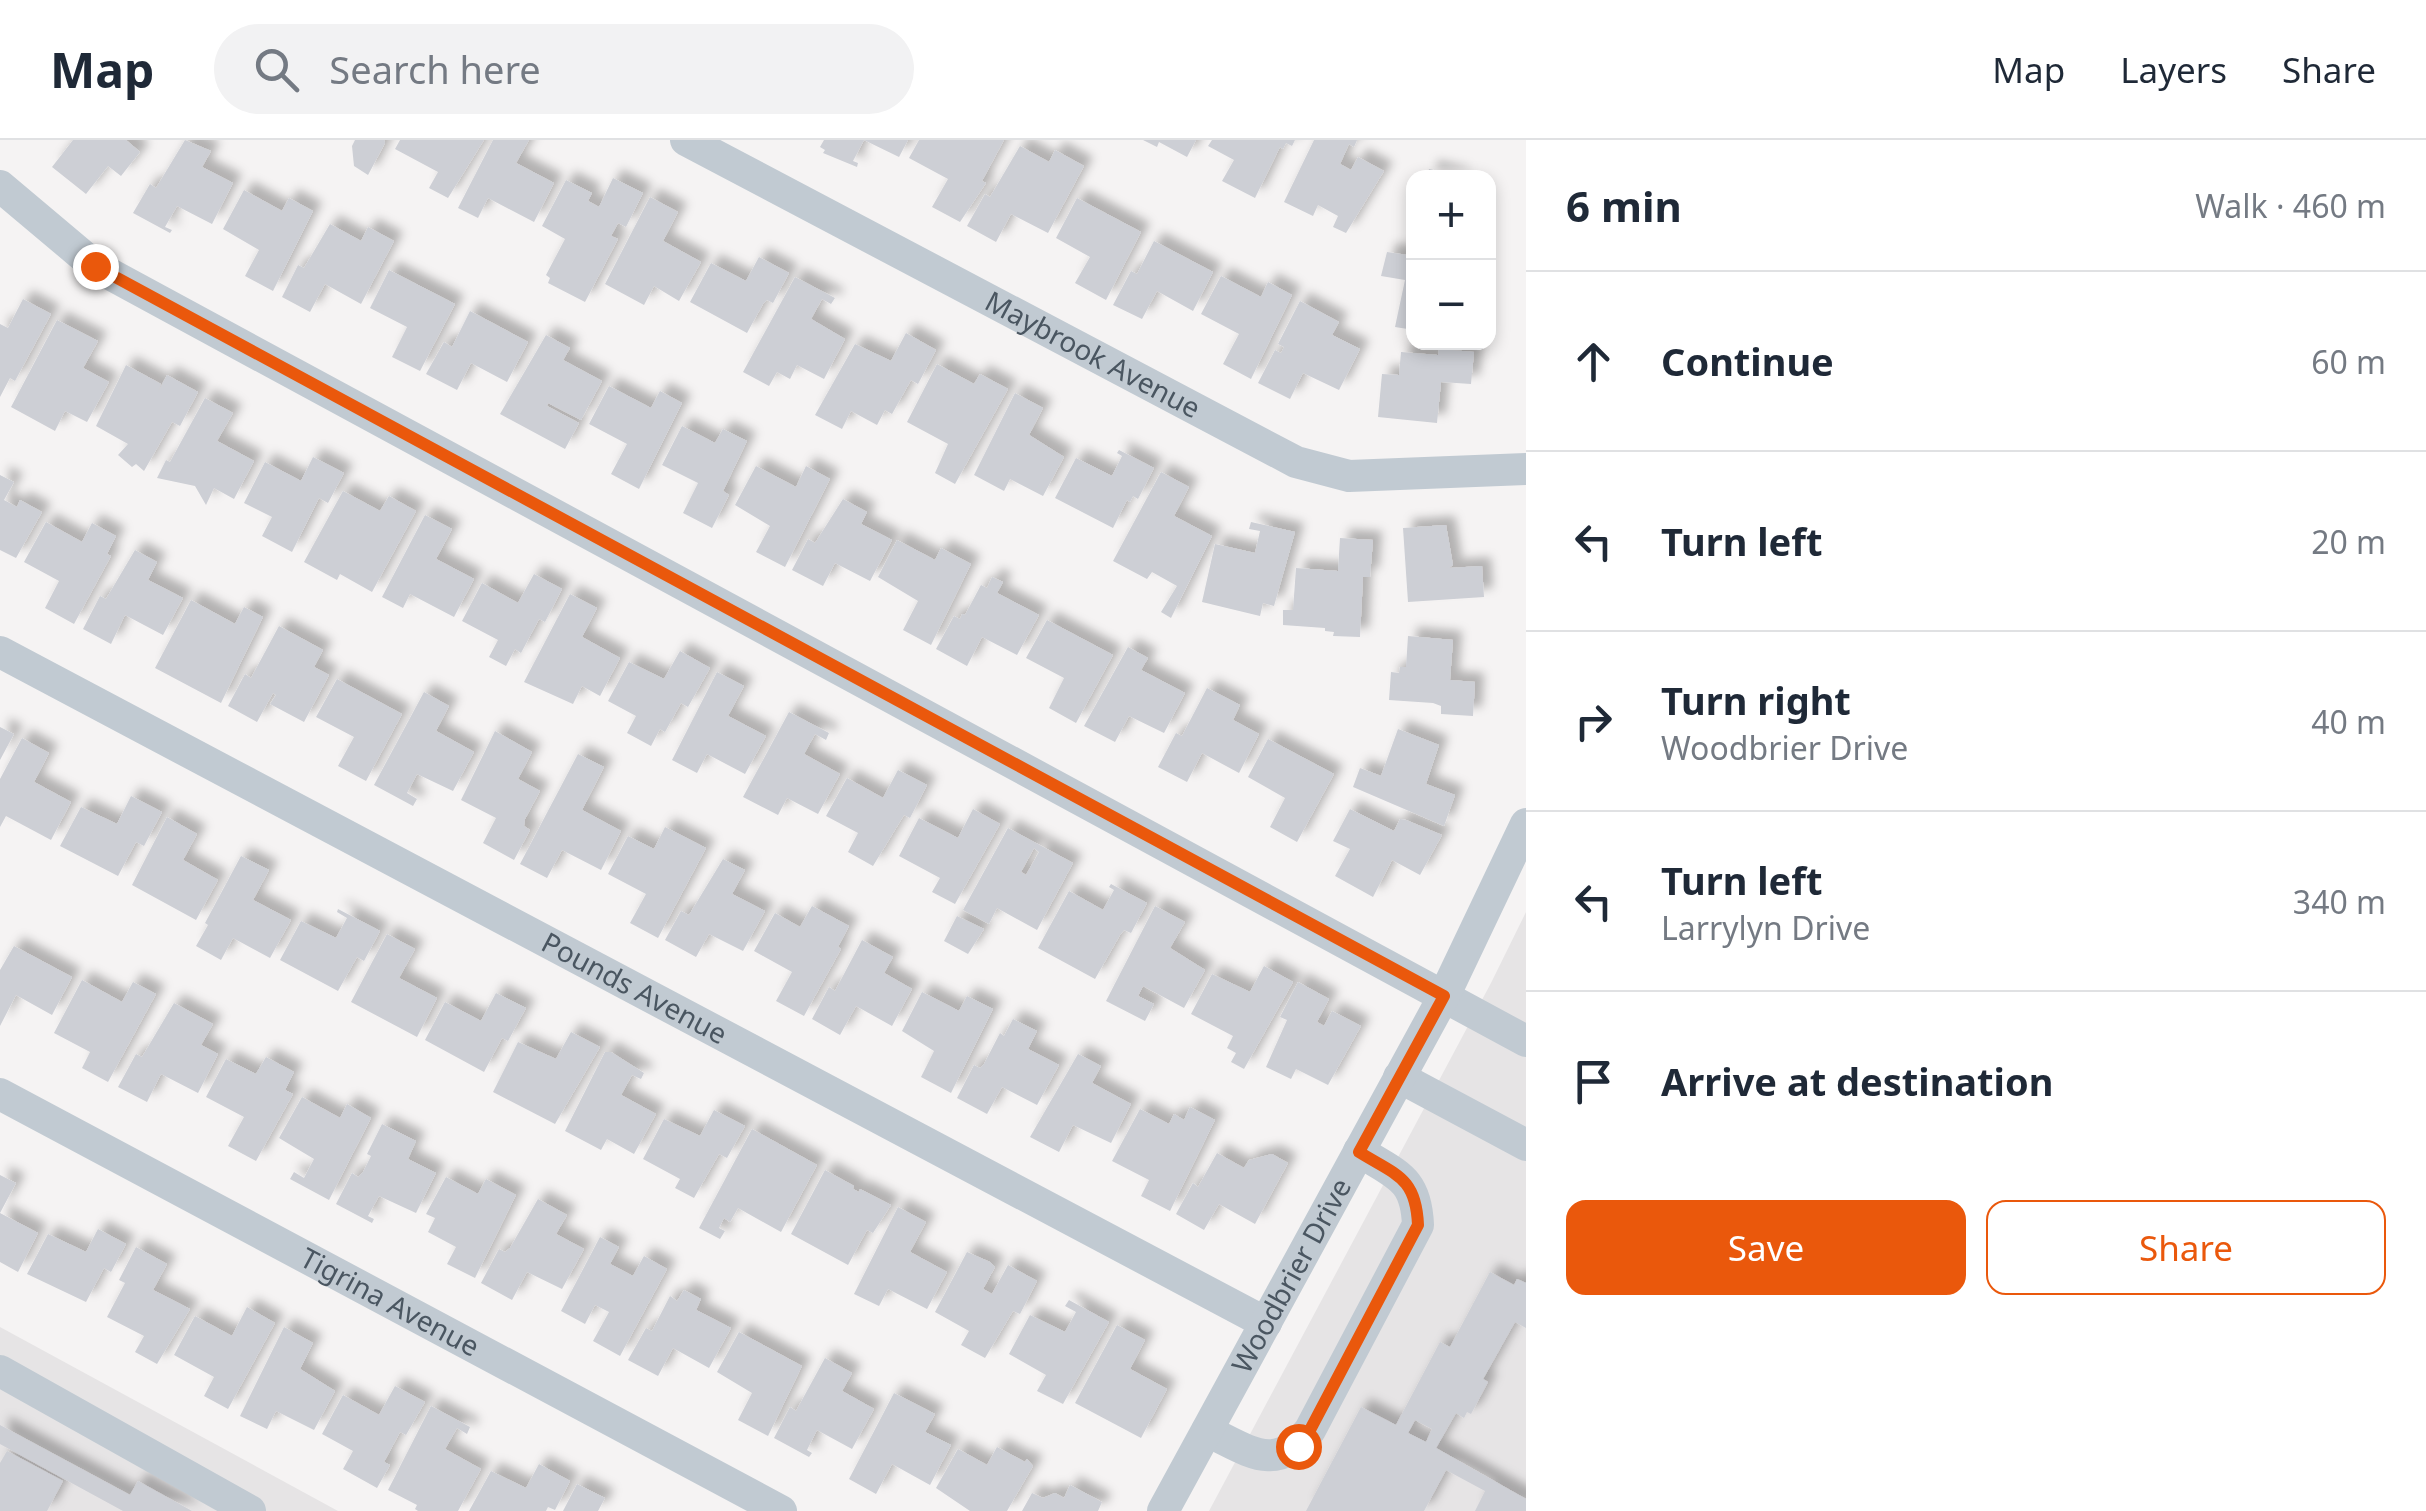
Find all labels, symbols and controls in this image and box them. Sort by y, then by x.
search box [214,24,914,114]
text: Map [50,37,154,102]
icon: search [249,42,304,97]
text: Search here [329,43,541,95]
text: Map [1992,46,2065,93]
text: Layers [2120,46,2227,93]
text: Share [2282,46,2376,93]
map controls [1406,170,1496,350]
button: + [1406,170,1496,260]
text: 6 min [1566,177,1682,234]
text: Walk · 460 m [2195,184,2386,227]
route end [73,244,119,290]
button: − [1406,260,1496,350]
street label: Maybrook Avenue [979,281,1207,426]
icon: ahead [1566,334,1621,389]
text: Continue [1661,335,1834,387]
text: 60 m [2311,340,2386,383]
icon: left [1566,514,1621,569]
text: Turn left [1661,515,1823,567]
text: 20 m [2311,520,2386,563]
text: Turn right [1661,674,1851,726]
icon: right [1566,694,1621,749]
text: 40 m [2311,700,2386,743]
text: Woodbrier Drive [1661,726,1908,769]
text: Turn left [1661,854,1823,906]
icon: left [1566,874,1621,929]
text: 340 m [2293,880,2386,923]
text: Larrylyn Drive [1661,906,1870,949]
street label: Pounds Avenue [535,923,734,1052]
icon: arrive [1566,1054,1621,1109]
text: Arrive at destination [1661,1055,2053,1107]
street label: Woodbrier Drive [1222,1171,1359,1379]
button: Save [1566,1200,1966,1295]
button: Share [1986,1200,2386,1295]
street label: Tigrina Avenue [294,1238,486,1365]
route start [1276,1424,1322,1470]

